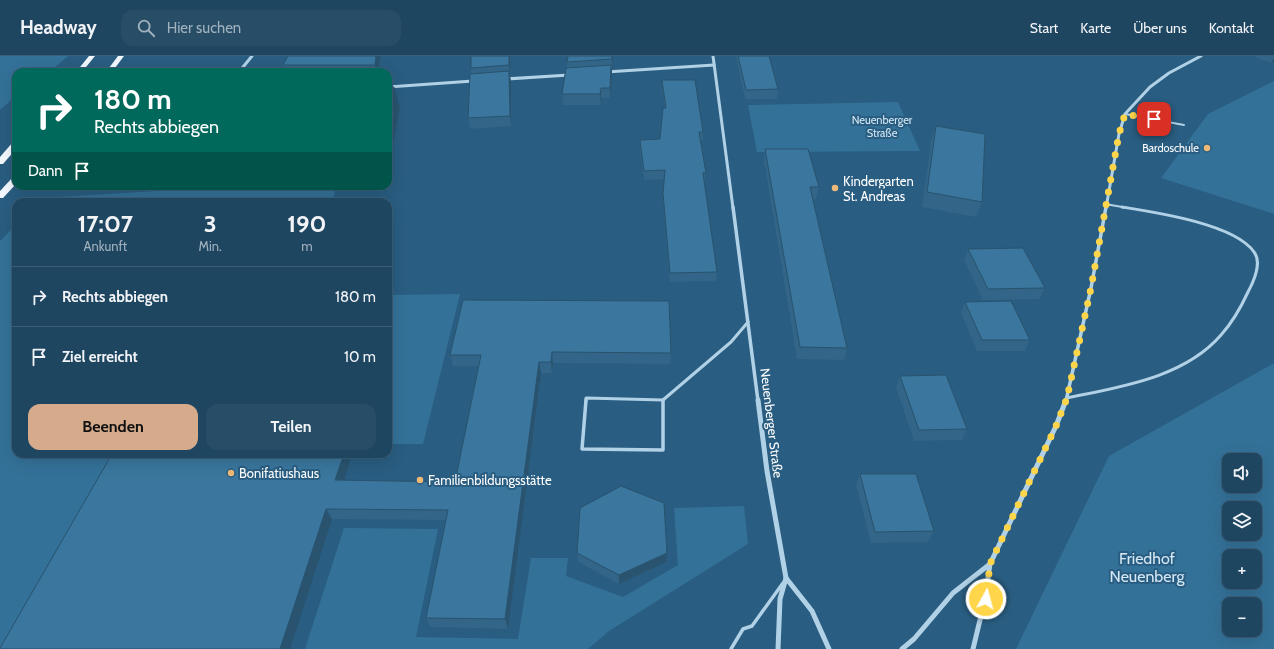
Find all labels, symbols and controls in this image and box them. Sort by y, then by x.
search box [121,10,401,46]
text: Headway [20,16,97,39]
icon: search [135,17,157,39]
text: Hier suchen [167,19,241,37]
text: Start [1030,19,1058,37]
text: Karte [1080,19,1111,37]
text: Über uns [1133,19,1187,37]
text: Kontakt [1209,19,1254,37]
text: 180 m [94,82,172,116]
icon: right [28,84,80,136]
pin [1137,102,1171,136]
icon: arrive [1143,108,1165,130]
park label: Neuenberger Straße [852,113,913,140]
text: Rechts abbiegen [94,116,219,138]
place label: Bardoschule [1142,141,1199,155]
marker: Bardoschule [1202,143,1212,153]
icon: arrive [71,160,93,182]
text: Dann [28,162,63,180]
place label: Kindergarten St. Andreas [843,173,914,204]
marker: Kindergarten St. Andreas [830,183,840,193]
text: 17:07 [77,209,133,238]
text: 3 [204,209,217,238]
text: 190 [287,209,327,238]
text: Ankunft [83,238,127,254]
text: Min. [199,238,222,254]
text: m [301,238,313,254]
icon: right [28,286,50,308]
text: Rechts abbiegen [62,288,168,306]
text: 180 m [335,288,376,306]
icon: arrive [28,346,50,368]
text: Ziel erreicht [62,348,138,366]
text: 10 m [344,348,376,366]
street label: Neuenberger Straße [757,367,787,479]
button: Beenden [28,404,198,450]
button: Teilen [206,404,376,450]
map controls [1222,453,1262,637]
button: sound [1222,453,1262,493]
place label: Bonifatiushaus [239,465,320,481]
marker: Bonifatiushaus [226,468,236,478]
place label: Familienbildungsstätte [428,472,552,488]
marker: Familienbildungsstätte [415,475,425,485]
button: layers [1222,501,1262,541]
park label: Friedhof Neuenberg [1110,549,1185,586]
button: + [1222,549,1262,589]
position arrow [965,578,1007,620]
button: − [1222,597,1262,637]

